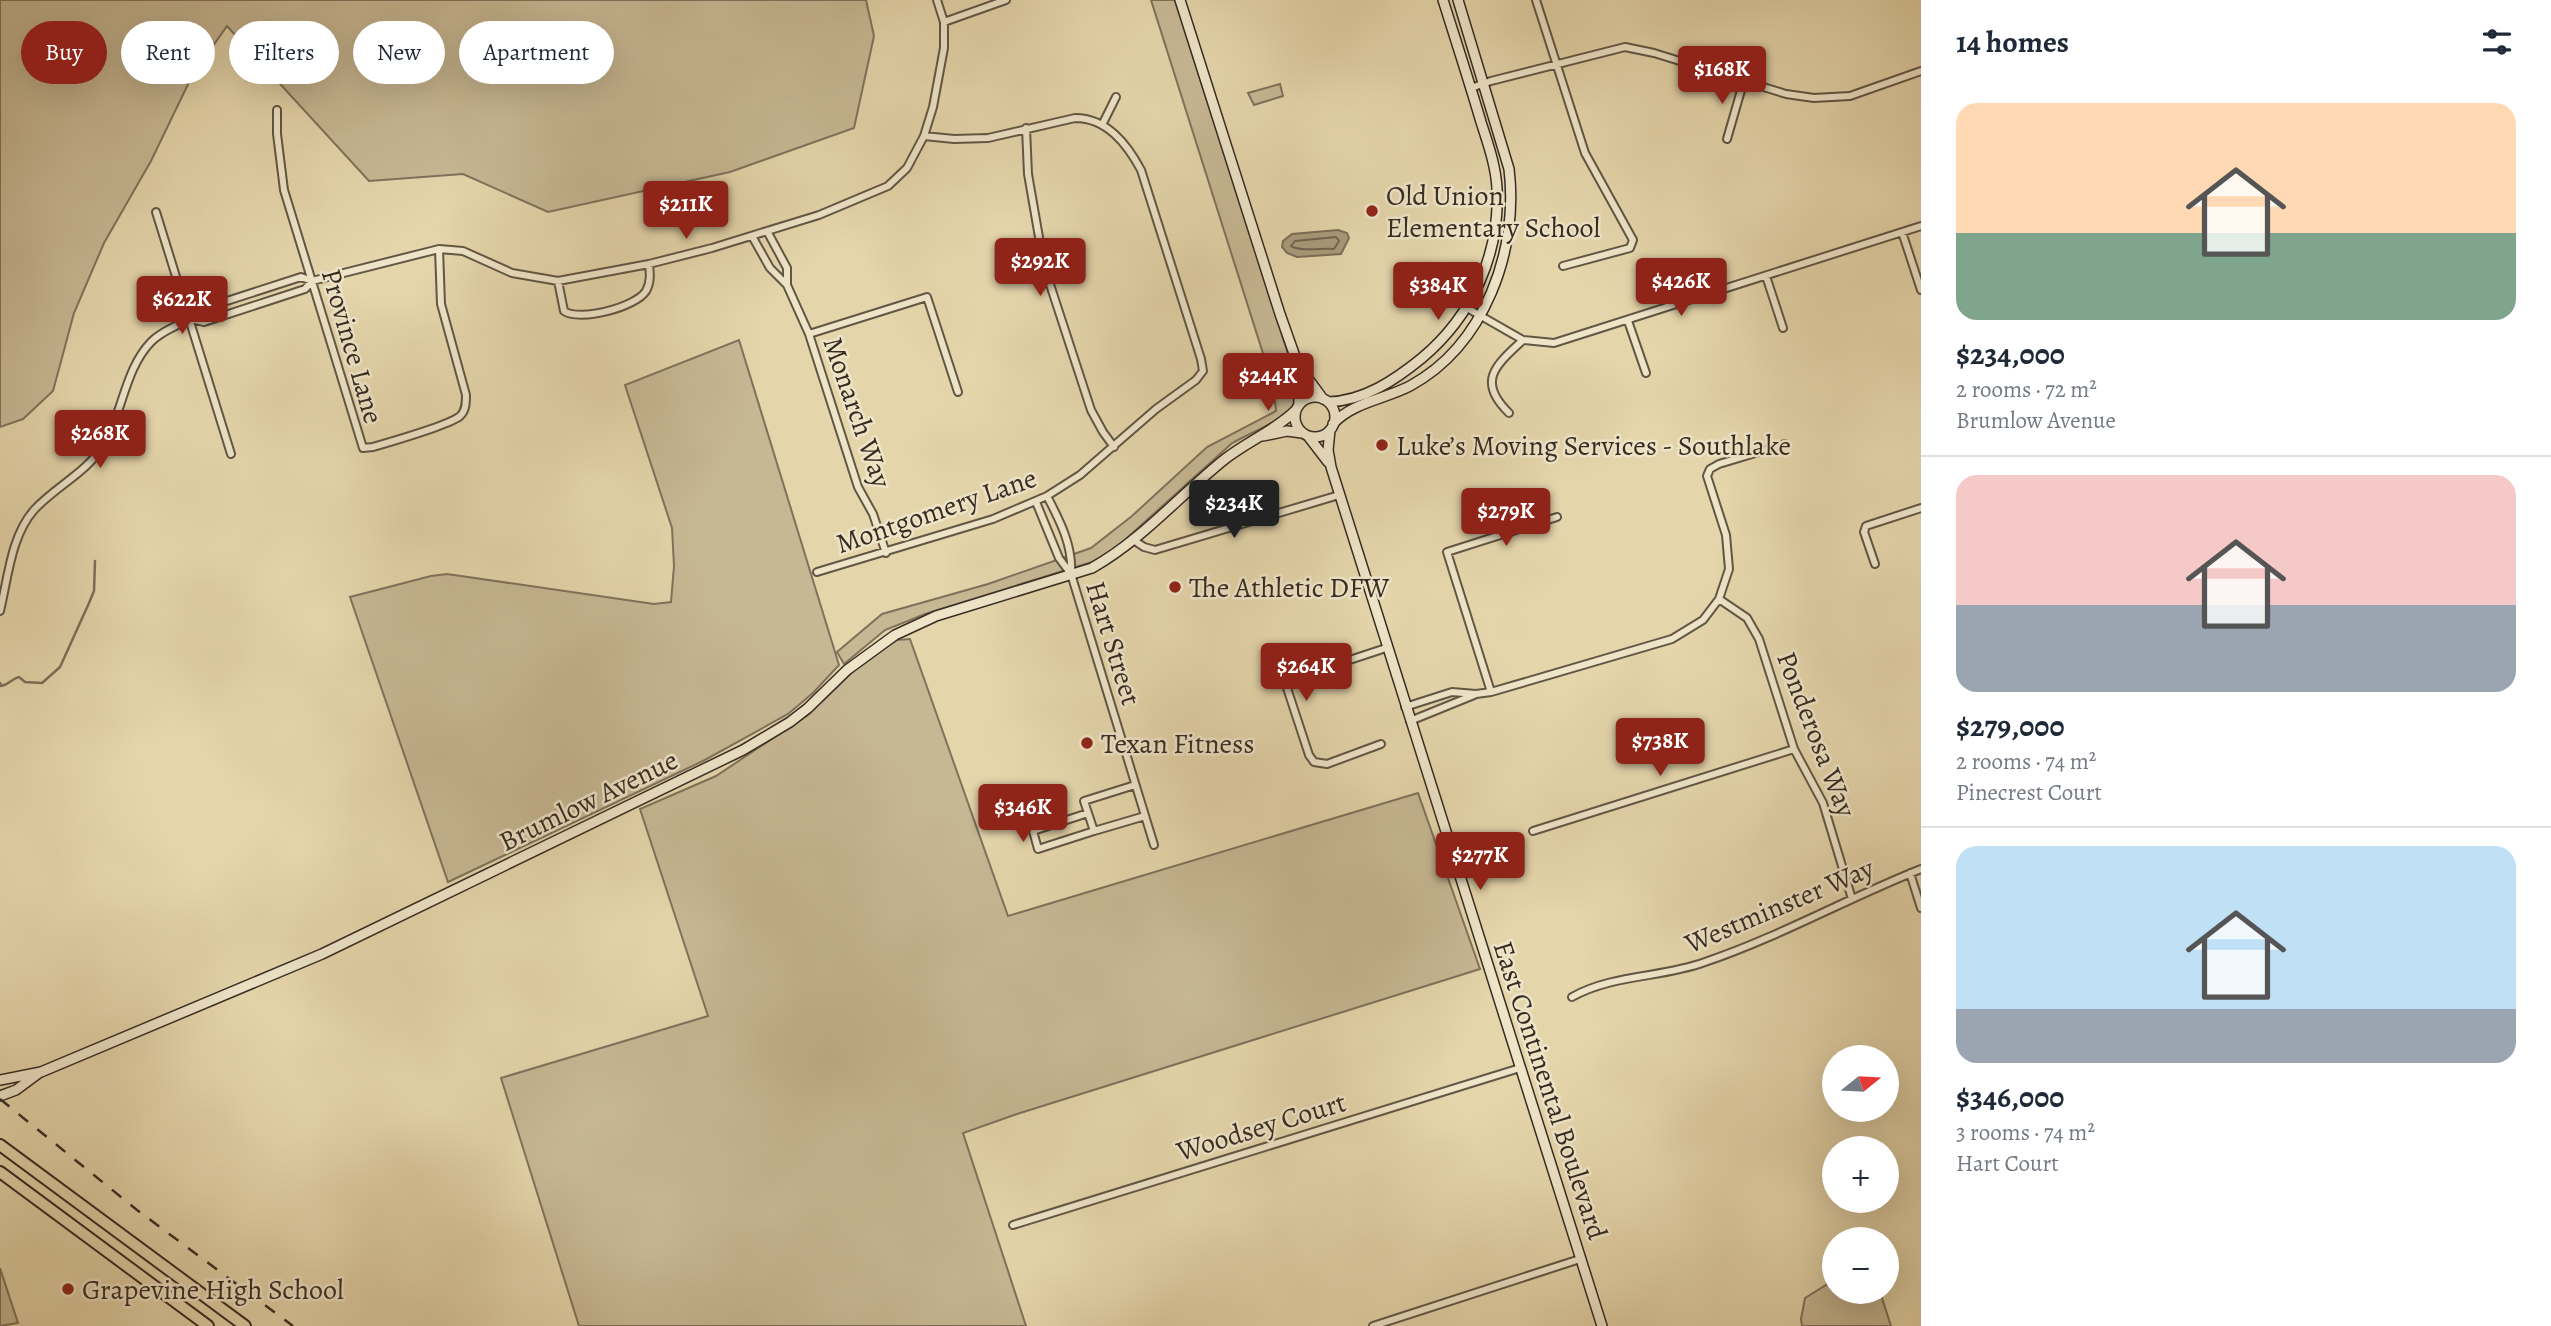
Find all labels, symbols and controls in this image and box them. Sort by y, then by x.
chip: Buy [21,21,107,84]
chip: Rent [121,21,215,84]
chip: Filters [229,21,339,84]
chip: New [353,21,445,84]
chip: Apartment [459,21,614,84]
text: 14 homes [1956,22,2069,62]
icon: filters [2478,23,2516,61]
pin: $168K [1673,46,1771,106]
text: $168K [1694,53,1750,84]
icon: home [2173,149,2299,275]
place label: Old Union Elementary School [1386,177,1601,247]
pin: $211K [637,182,735,241]
text: $211K [659,188,713,219]
marker: Old Union Elementary School [1364,203,1380,219]
pin: $292K [991,238,1089,298]
text: $292K [1011,245,1069,276]
pin: $426K [1632,258,1730,318]
pin: $384K [1389,262,1487,322]
street label: Province Lane [312,264,392,428]
text: $426K [1652,265,1710,296]
text: $384K [1409,269,1467,300]
pin: $622K [133,276,231,336]
text: $622K [153,283,211,314]
street label: Monarch Way [814,332,901,493]
text: $234,000 [1956,334,2065,374]
pin: $244K [1219,354,1317,413]
text: $244K [1239,360,1297,391]
text: 2 rooms · 72 m² [1956,374,2097,405]
text: Brumlow Avenue [1956,405,2116,436]
pin: $268K [51,410,149,470]
text: $268K [71,417,129,448]
place label: Luke’s Moving Services - Southlake [1396,427,1791,465]
marker: Luke’s Moving Services - Southlake [1374,437,1390,453]
street label: Montgomery Lane [831,459,1042,563]
pin: $234K [1185,480,1283,540]
text: $234K [1205,487,1263,518]
pin: $279K [1457,489,1555,548]
text: $279K [1477,495,1535,526]
icon: home [2173,521,2299,647]
place label: The Athletic DFW [1189,569,1390,607]
street label: Hart Street [1076,577,1150,710]
marker: The Athletic DFW [1167,579,1183,595]
pin: $264K [1257,644,1355,703]
street label: Ponderosa Way [1767,646,1865,823]
text: $264K [1277,650,1335,681]
text: $279,000 [1956,706,2065,746]
pin: $738K [1611,718,1709,778]
place label: Texan Fitness [1101,725,1255,763]
text: $738K [1632,725,1688,756]
marker: Texan Fitness [1079,735,1095,751]
street label: Brumlow Avenue [493,741,684,861]
text: 2 rooms · 74 m² [1956,746,2096,777]
text: Pinecrest Court [1956,777,2102,808]
pin: $346K [974,784,1072,844]
text: $346K [994,791,1052,822]
pin: $277K [1431,832,1529,892]
text: $277K [1452,839,1508,870]
street label: Westminster Way [1678,849,1880,963]
icon: home [2173,892,2299,1018]
street label: East Continental Boulevard [1484,936,1617,1245]
north arrow [1822,1045,1899,1122]
map controls [1822,1045,1899,1304]
text: $346,000 [1956,1077,2064,1117]
street label: Woodsey Court [1171,1083,1350,1171]
text: 3 rooms · 74 m² [1956,1117,2095,1148]
button: + [1822,1136,1899,1213]
text: Hart Court [1956,1148,2059,1179]
button: − [1822,1227,1899,1304]
place label: Grapevine High School [82,1271,344,1309]
marker: Grapevine High School [60,1281,76,1297]

